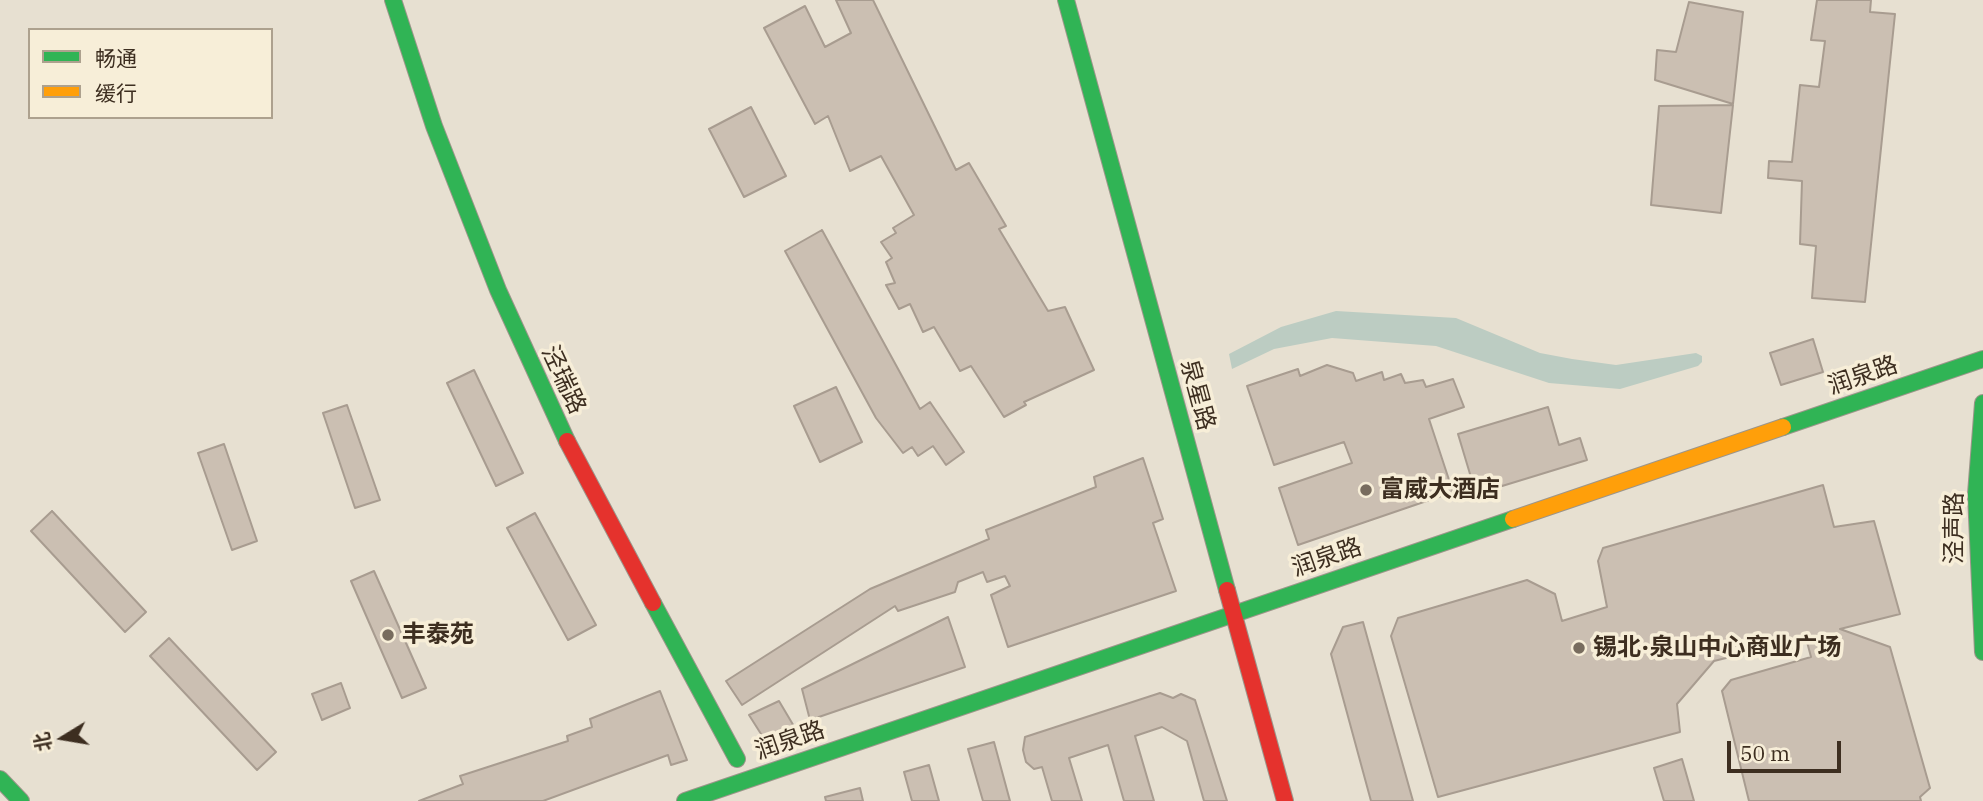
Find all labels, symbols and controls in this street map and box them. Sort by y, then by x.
legend [28,28,273,119]
text: 畅通 [95,44,137,72]
text: 缓行 [95,79,137,107]
street label: 泾瑞路 [535,341,591,419]
street label: 润泉路 [1824,351,1902,401]
street label: 泉星路 [1174,356,1220,434]
place label: 富威大酒店 [1380,476,1500,504]
marker: 富威大酒店 [1358,482,1374,498]
street label: 泾声路 [1941,492,1969,564]
street label: 润泉路 [1288,533,1366,583]
place label: 丰泰苑 [402,621,474,649]
marker: 丰泰苑 [380,627,396,643]
place label: 锡北·泉山中心商业广场 [1593,634,1842,662]
marker: 锡北·泉山中心商业广场 [1571,640,1587,656]
north arrow [28,703,98,773]
street label: 润泉路 [751,716,829,766]
scale bar [1731,728,1845,772]
text: 北 [29,730,56,754]
text: 50 m [1740,739,1790,767]

